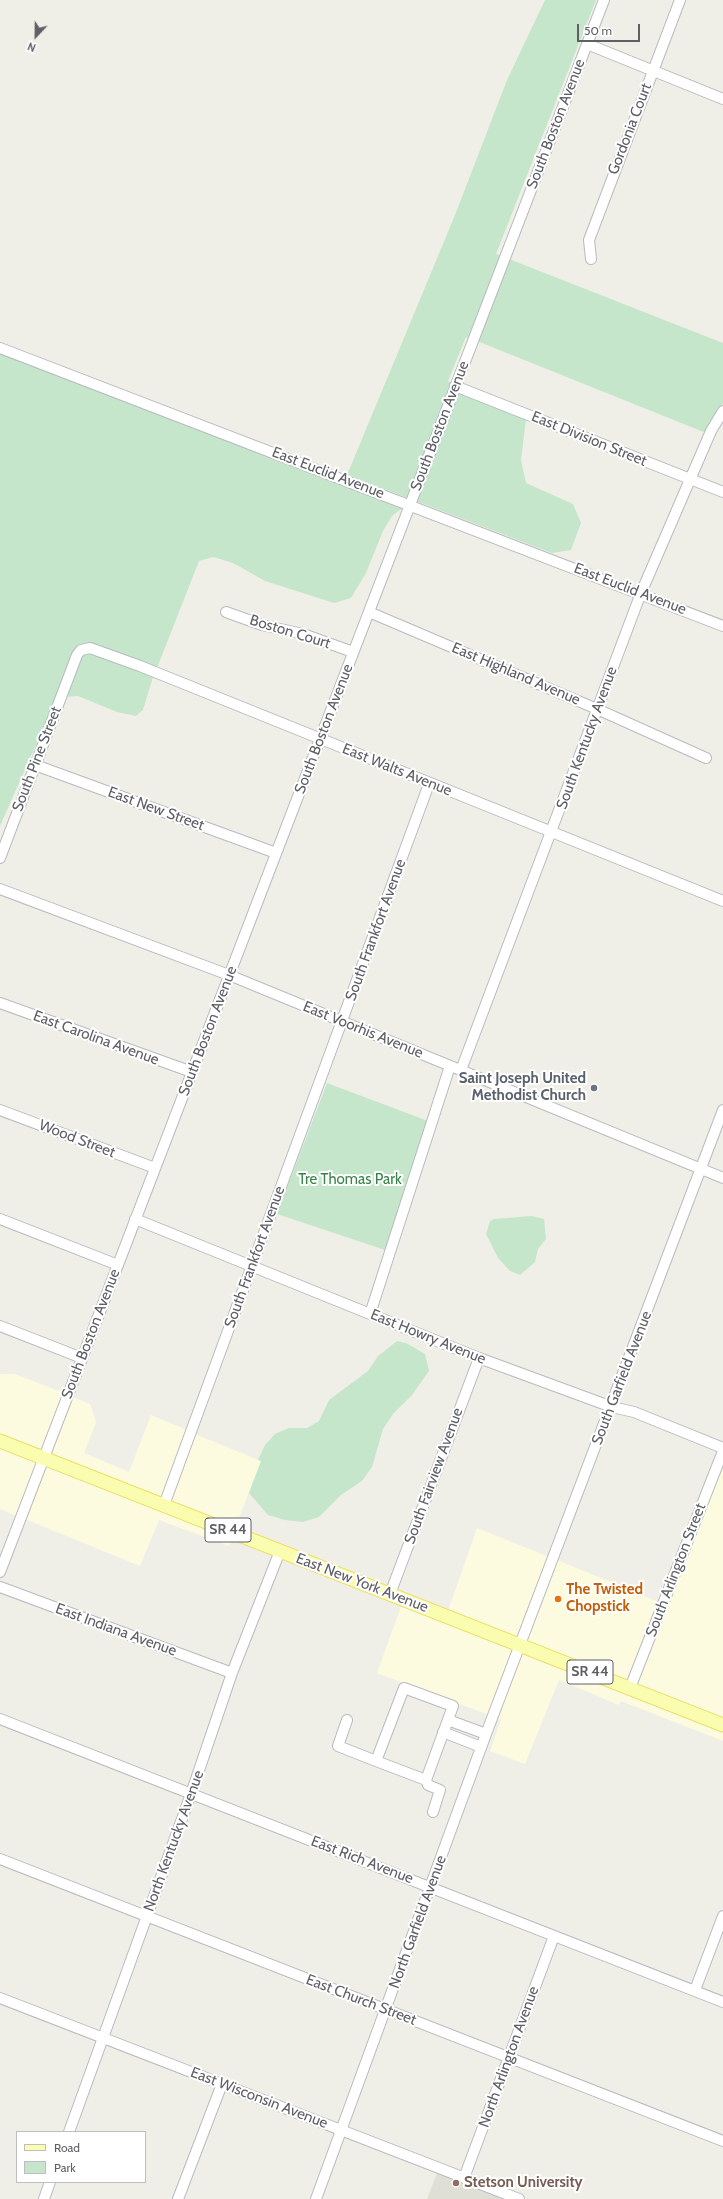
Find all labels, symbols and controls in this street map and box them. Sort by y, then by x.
north arrow [16,16,56,56]
scale bar [579,16,642,42]
text: 50 m [584,23,612,38]
text: N [25,39,38,55]
street label: South Boston Avenue [523,57,589,191]
street label: Gordonia Court [604,81,656,177]
street label: South Boston Avenue [407,359,473,493]
street label: East Division Street [529,408,649,470]
street label: East Euclid Avenue [269,443,387,503]
street label: East Euclid Avenue [571,559,689,619]
street label: Boston Court [248,611,332,653]
street label: East Highland Avenue [449,639,583,709]
street label: South Boston Avenue [291,662,357,796]
street label: South Kentucky Avenue [553,664,621,812]
street label: South Pine Street [9,704,65,814]
street label: East Walts Avenue [340,740,454,800]
street label: East New Street [105,783,207,835]
street label: South Frankfort Avenue [342,857,410,1003]
street label: South Boston Avenue [175,964,241,1098]
street label: East Voorhis Avenue [300,998,426,1062]
street label: East Carolina Avenue [31,1007,161,1069]
place label: Saint Joseph United Methodist Church [459,1070,586,1105]
marker: Saint Joseph United Methodist Church [589,1083,599,1093]
street label: Wood Street [36,1116,118,1162]
park label: Tre Thomas Park [298,1171,402,1189]
street label: South Frankfort Avenue [221,1184,289,1330]
street label: South Boston Avenue [58,1267,124,1401]
street label: East Howry Avenue [368,1306,488,1368]
street label: South Garfield Avenue [588,1308,656,1448]
street label: South Fairview Avenue [401,1405,467,1547]
street label: South Arlington Street [642,1501,710,1639]
road number: SR 44 [205,1518,251,1542]
street label: East New York Avenue [293,1549,431,1617]
place label: The Twisted Chopstick [566,1581,643,1616]
marker: The Twisted Chopstick [553,1594,563,1604]
street label: East Indiana Avenue [53,1600,179,1660]
road number: SR 44 [567,1660,613,1684]
street label: North Kentucky Avenue [140,1768,208,1914]
street label: East Rich Avenue [308,1832,416,1888]
street label: North Garfield Avenue [386,1853,450,1991]
street label: East Church Street [303,1971,419,2029]
street label: North Arlington Avenue [475,1984,543,2130]
street label: East Wisconsin Avenue [188,2063,330,2133]
legend [16,2131,146,2183]
text: Road [54,2140,80,2155]
text: Park [54,2160,76,2175]
place label: Stetson University [464,2174,583,2192]
marker: Stetson University [451,2178,461,2188]

